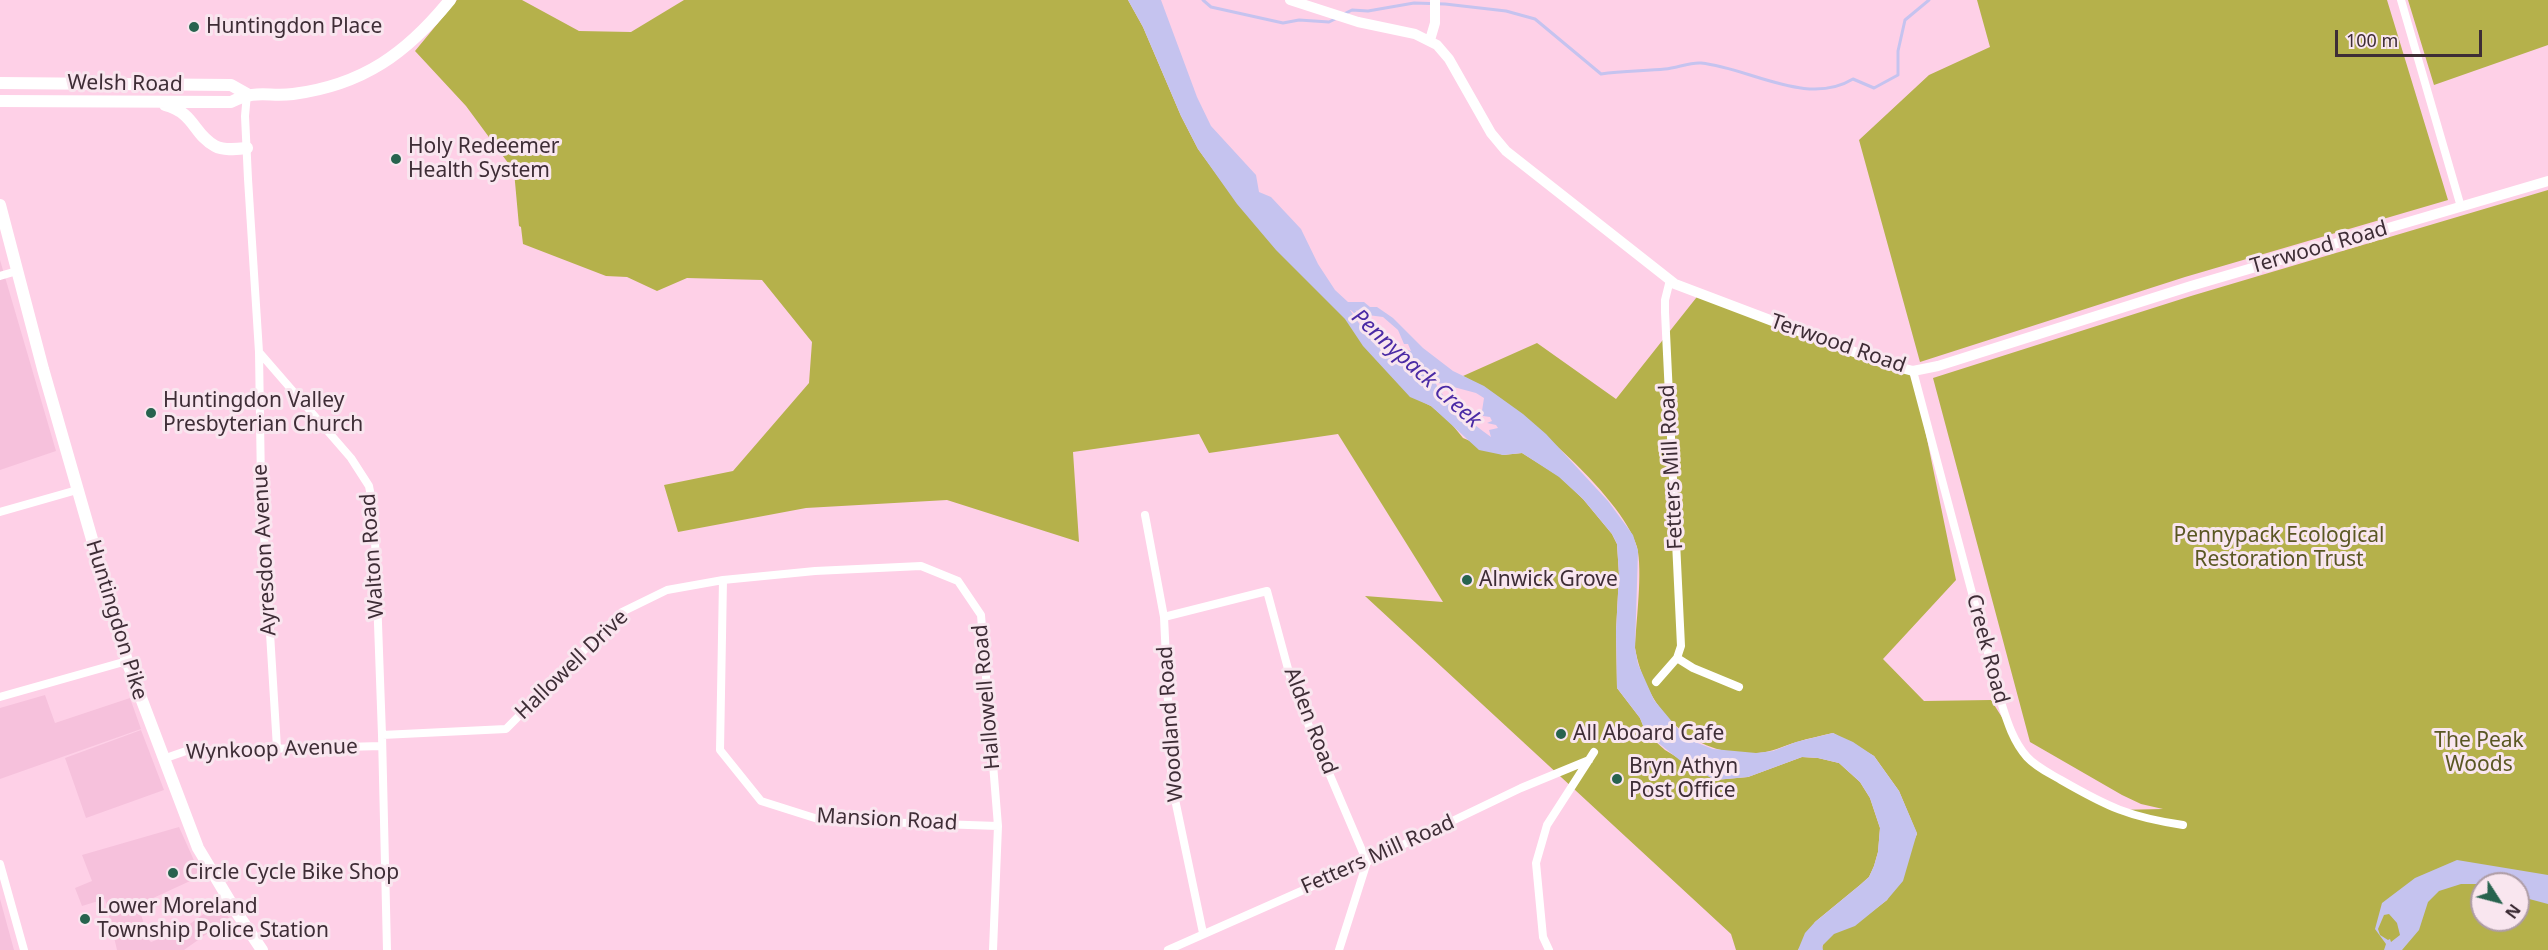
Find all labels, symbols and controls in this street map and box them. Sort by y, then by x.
place label: Huntingdon Place [206,14,382,40]
scale bar [2338,18,2485,56]
marker: Huntingdon Place [187,20,201,34]
text: 100 m [2346,28,2398,52]
street label: Welsh Road [67,70,183,98]
place label: Holy Redeemer Health System [408,134,560,184]
marker: Holy Redeemer Health System [389,152,403,166]
street label: Terwood Road [2248,216,2390,280]
water label: Pennypack Creek [1346,304,1486,434]
street label: Terwood Road [1767,309,1909,379]
street label: Fetters Mill Road [1655,384,1689,550]
place label: Huntingdon Valley Presbyterian Church [163,388,363,438]
marker: Huntingdon Valley Presbyterian Church [144,406,158,420]
street label: Ayresdon Avenue [248,463,282,637]
street label: Walton Road [356,493,390,619]
park label: Pennypack Ecological Restoration Trust [2174,523,2384,573]
street label: Huntingdon Pike [80,537,152,703]
place label: Alnwick Grove [1479,567,1618,593]
marker: Alnwick Grove [1460,573,1474,587]
street label: Creek Road [1960,591,2014,707]
street label: Hallowell Drive [510,605,634,725]
street label: Hallowell Road [968,623,1006,771]
street label: Woodland Road [1153,645,1189,803]
street label: Alden Road [1278,664,1342,778]
place label: All Aboard Cafe [1573,721,1724,747]
marker: All Aboard Cafe [1554,727,1568,741]
park label: The Peak Woods [2434,728,2524,778]
street label: Wynkoop Avenue [186,734,358,766]
place label: Bryn Athyn Post Office [1629,754,1738,804]
marker: Bryn Athyn Post Office [1610,772,1624,786]
street label: Mansion Road [816,804,958,836]
street label: Fetters Mill Road [1297,810,1459,900]
place label: Circle Cycle Bike Shop [185,860,399,886]
marker: Circle Cycle Bike Shop [166,866,180,880]
north arrow [2470,872,2530,932]
place label: Lower Moreland Township Police Station [97,894,329,944]
text: N [2500,900,2526,923]
marker: Lower Moreland Township Police Station [78,912,92,926]

